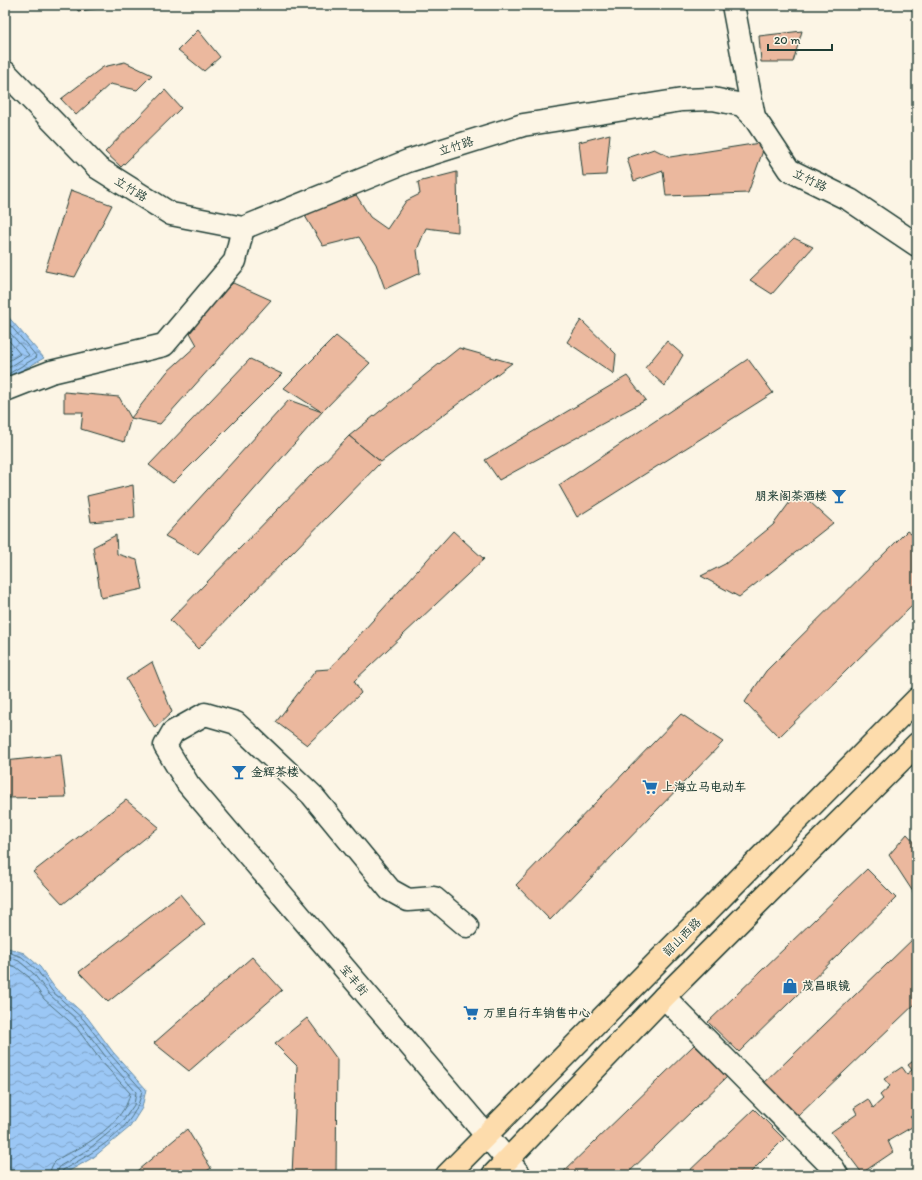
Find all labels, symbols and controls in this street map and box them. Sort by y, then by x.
scale bar [768,26,832,52]
text: 20 m [774,33,801,47]
street label: 立竹路 [437,134,475,158]
street label: 立竹路 [791,166,829,194]
street label: 立竹路 [112,174,150,204]
bar icon: 朋来阁茶酒楼 [830,487,848,505]
place label: 朋来阁茶酒楼 [755,489,827,503]
bar icon: 金辉茶楼 [230,763,248,781]
place label: 金辉茶楼 [251,765,299,779]
supermarket icon: 上海立马电动车 [641,778,659,796]
place label: 上海立马电动车 [662,780,746,794]
street label: 韶山西路 [660,915,704,959]
street label: 宝丰街 [337,962,371,998]
shop icon: 茂昌眼镜 [781,977,799,995]
place label: 茂昌眼镜 [802,979,850,993]
supermarket icon: 万里自行车销售中心 [462,1004,480,1022]
place label: 万里自行车销售中心 [483,1006,591,1020]

